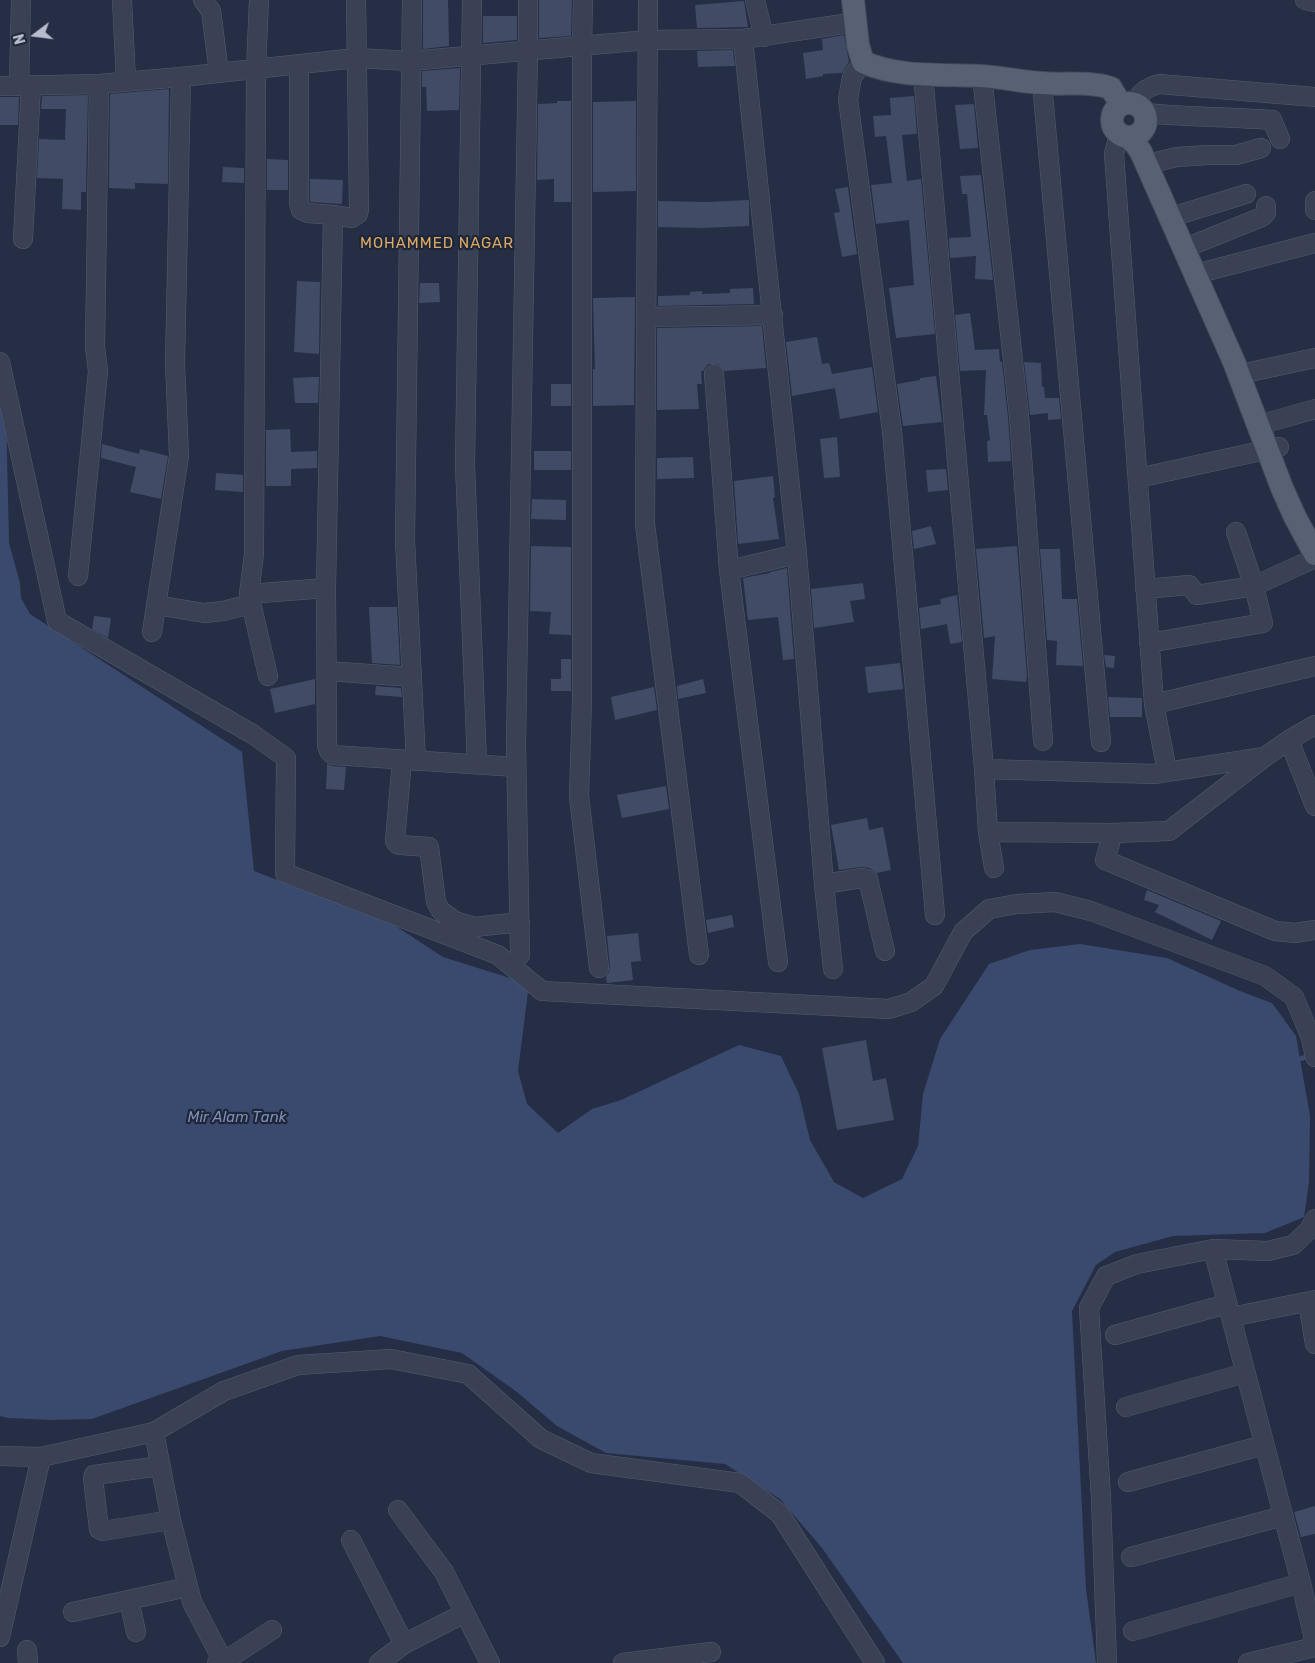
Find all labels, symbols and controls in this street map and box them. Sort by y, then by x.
north arrow [10,10,60,60]
text: N [11,32,30,46]
district label: MOHAMMED NAGAR [358,235,516,253]
water label: Mir Alam Tank [188,1109,286,1127]

